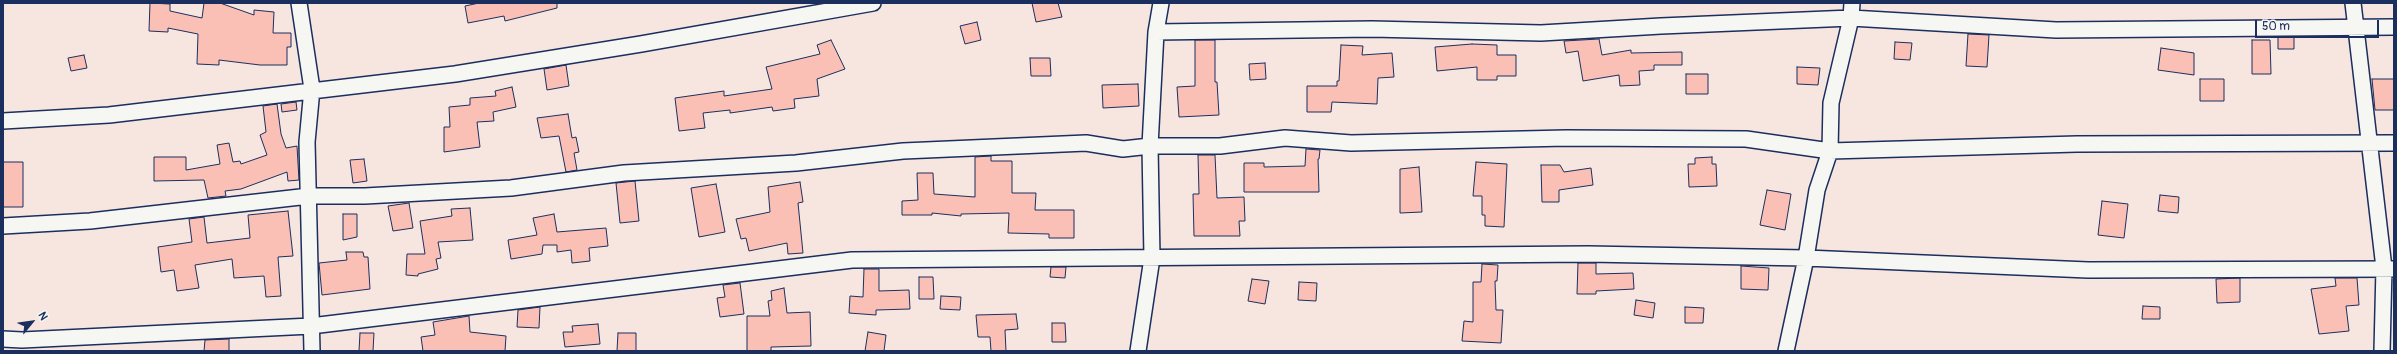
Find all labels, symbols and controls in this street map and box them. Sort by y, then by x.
scale bar [2257,12,2381,38]
text: 50 m [2262,19,2290,34]
north arrow [12,302,52,342]
text: N [35,310,50,322]

